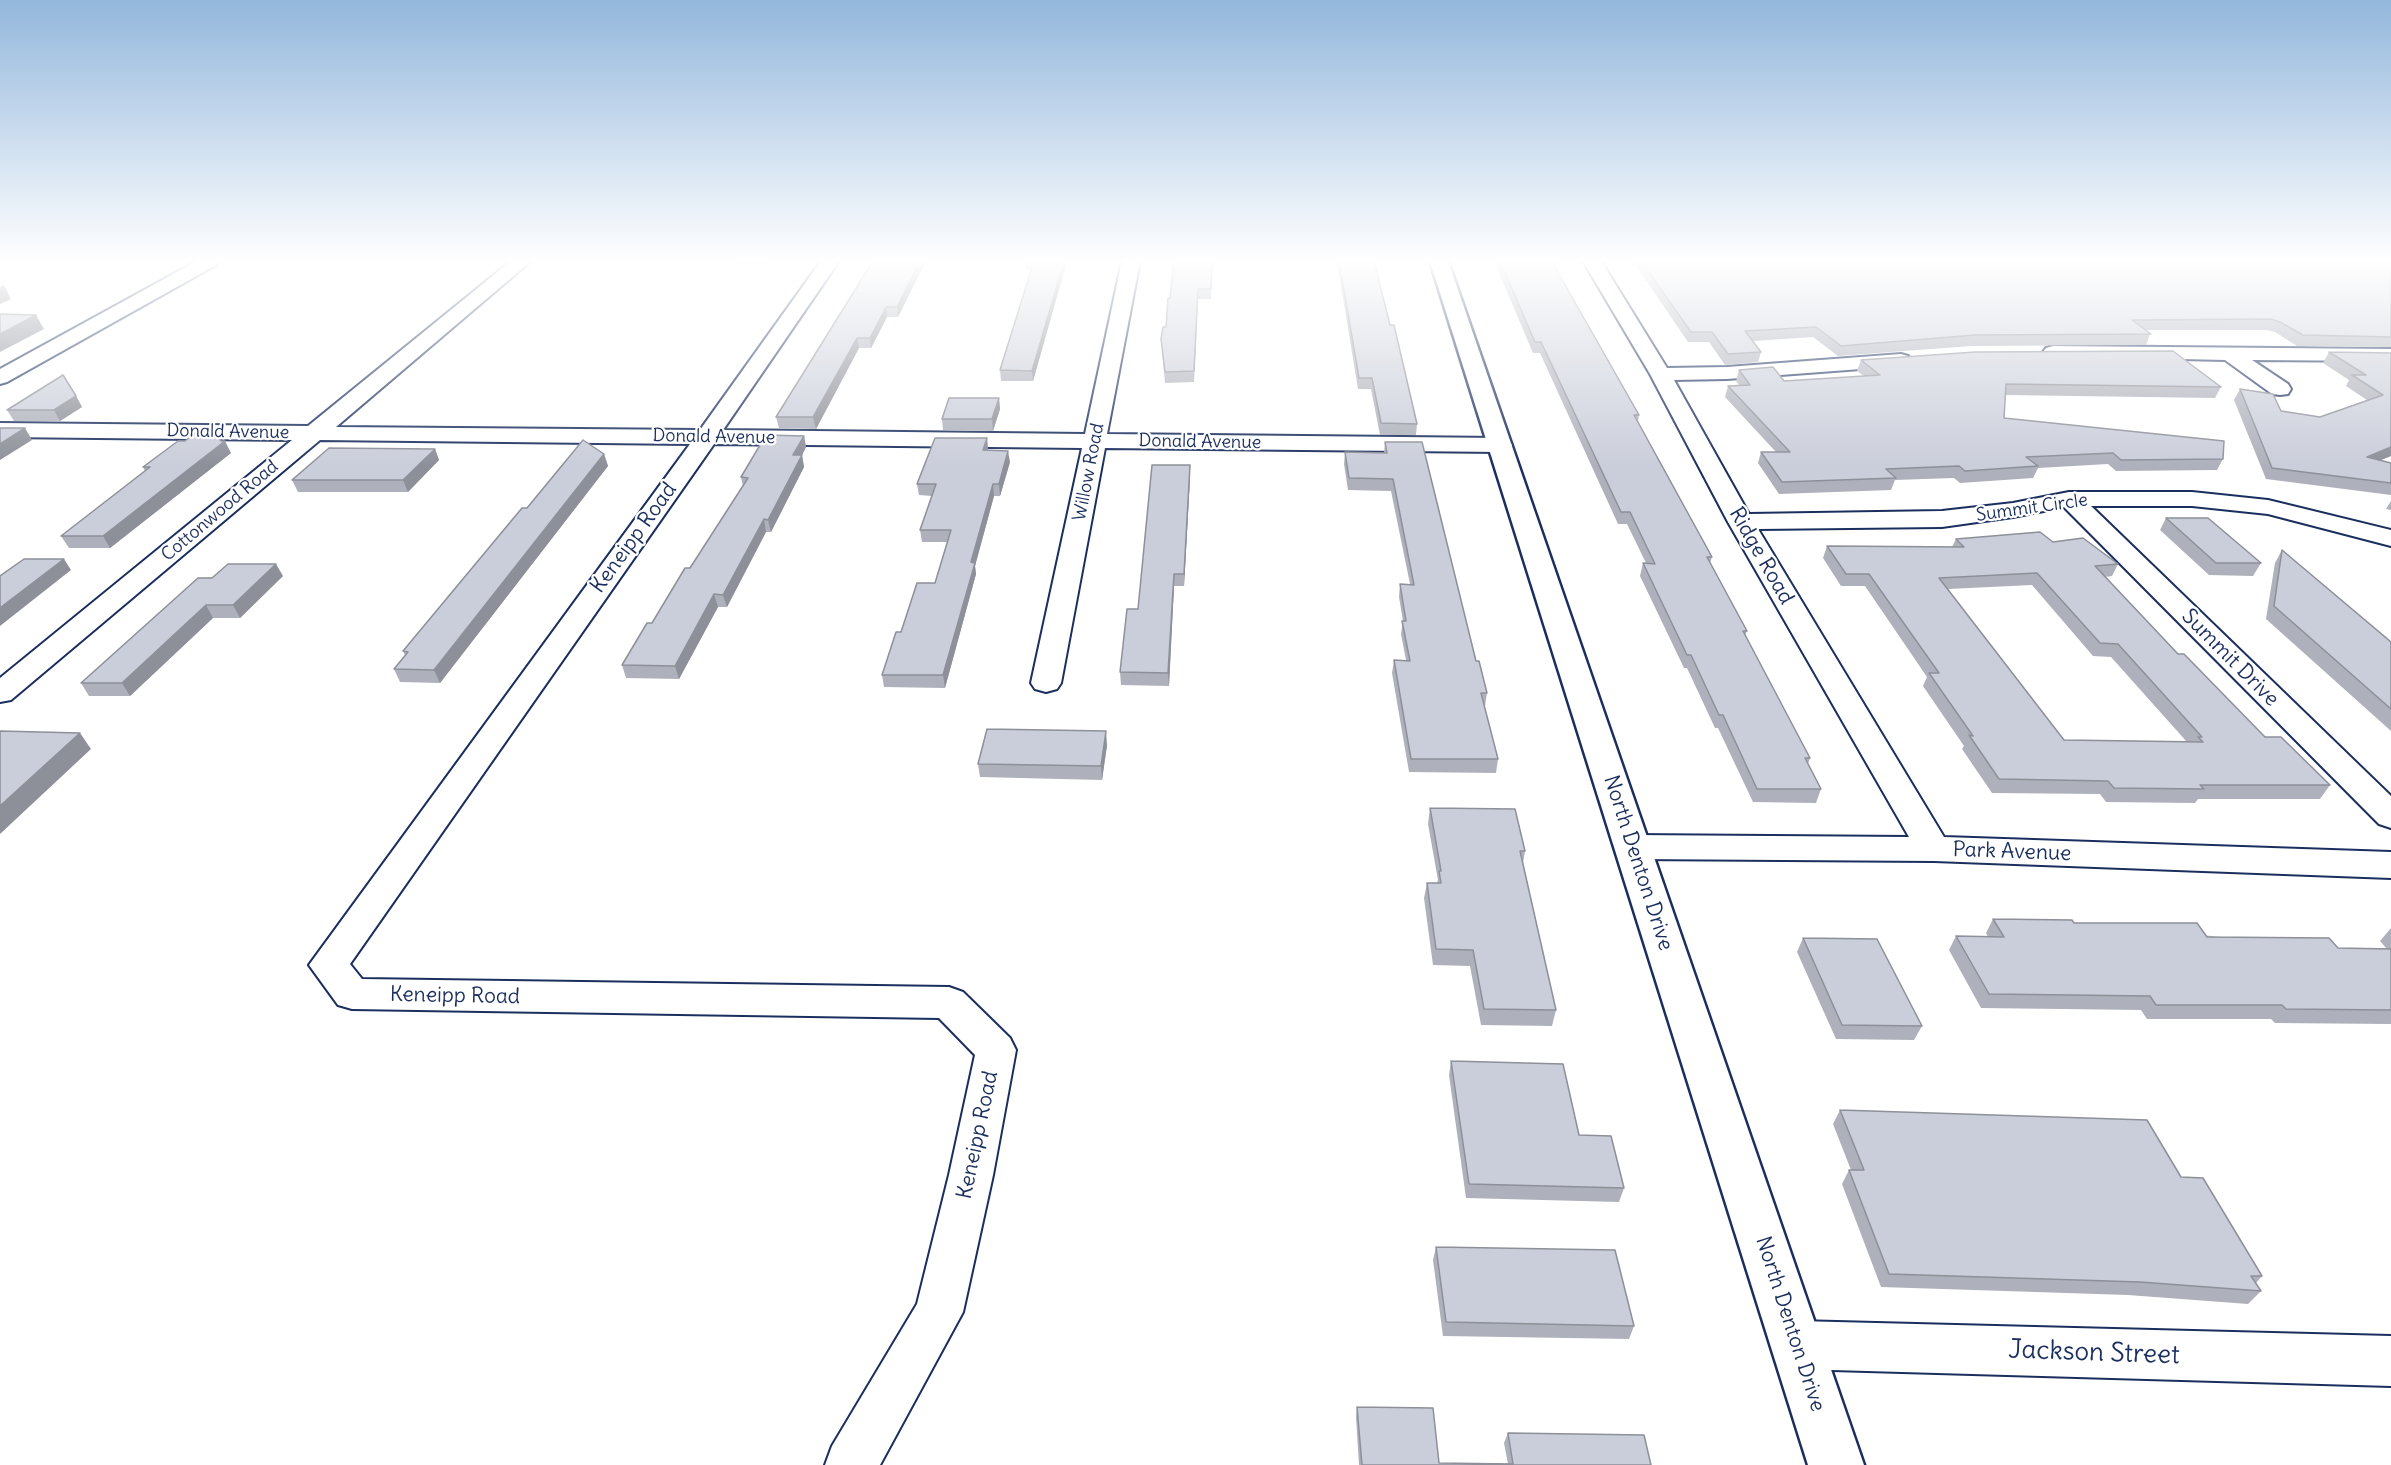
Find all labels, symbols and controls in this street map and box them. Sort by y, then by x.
street label: Donald Avenue [166,420,290,444]
street label: Willow Road [1069,421,1109,523]
street label: Donald Avenue [652,425,776,449]
street label: Donald Avenue [1138,430,1262,454]
street label: Cottonwood Road [157,456,283,566]
street label: Keneipp Road [586,478,682,598]
street label: Summit Circle [1975,489,2089,527]
street label: Ridge Road [1723,503,1799,609]
street label: Summit Drive [2176,604,2284,712]
street label: North Denton Drive [1598,772,1678,954]
street label: Park Avenue [1952,837,2072,867]
street label: Keneipp Road [390,982,520,1010]
street label: Keneipp Road [952,1069,1004,1201]
street label: North Denton Drive [1750,1233,1830,1415]
street label: Jackson Street [2008,1334,2180,1372]

